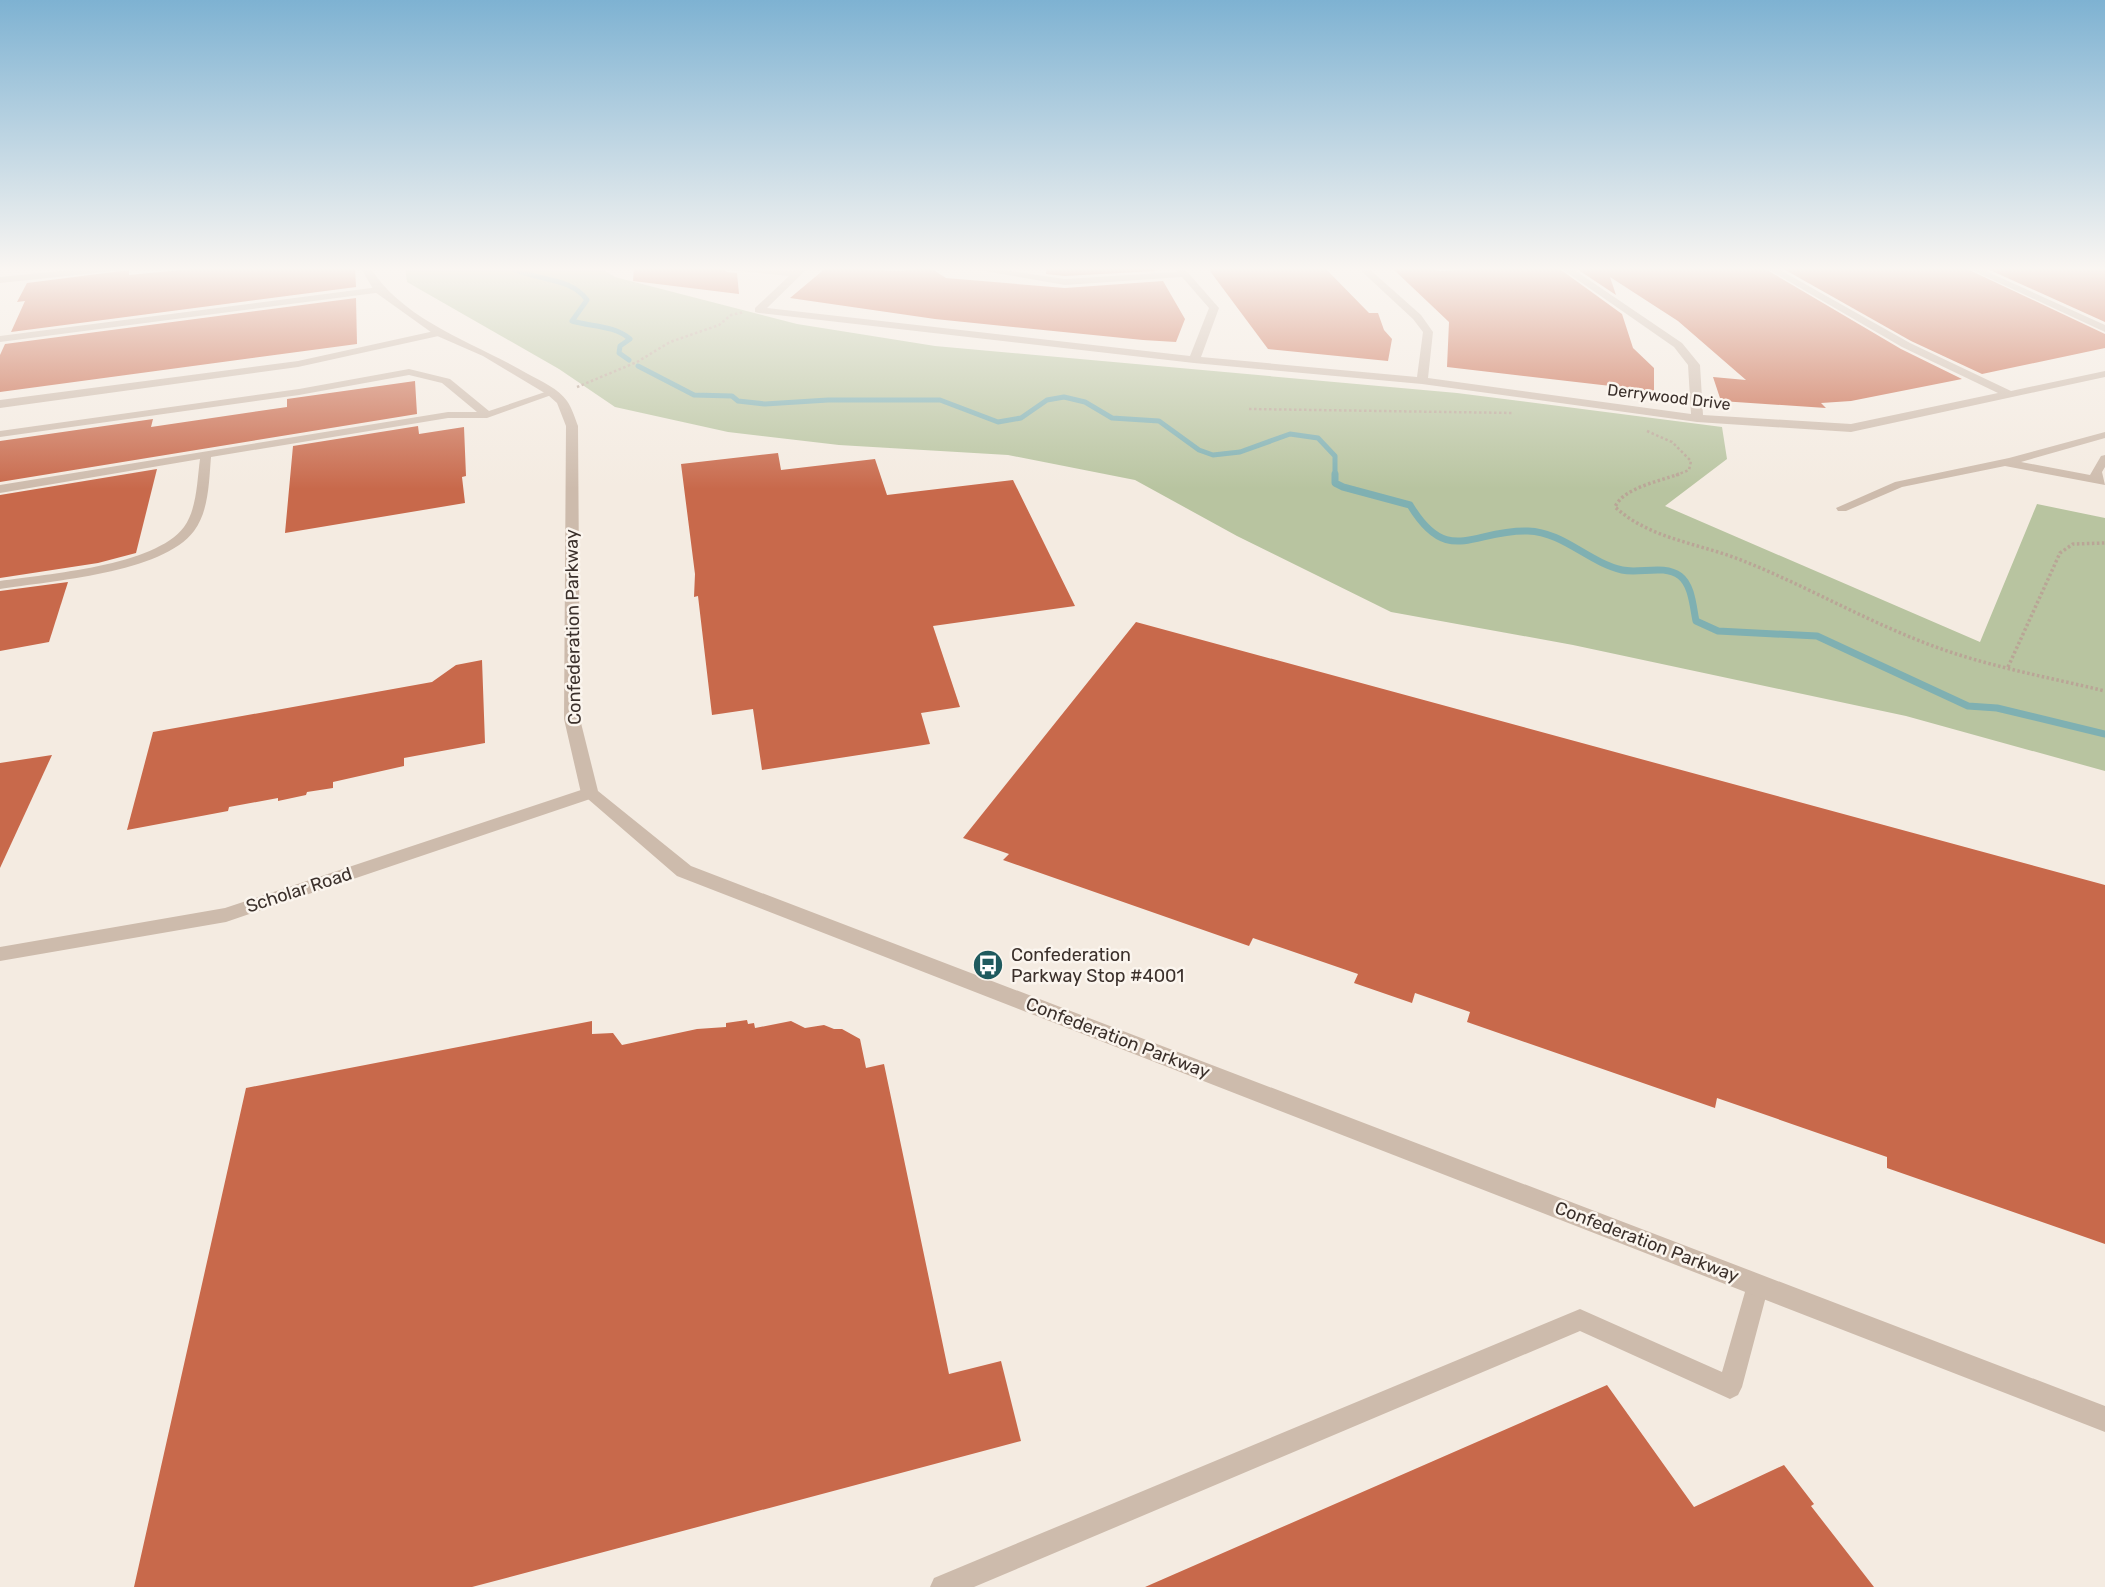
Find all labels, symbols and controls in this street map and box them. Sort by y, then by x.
street label: Derrywood Drive [1606,380,1732,414]
street label: Confederation Parkway [560,529,586,725]
street label: Scholar Road [243,863,355,917]
place label: Confederation Parkway Stop #4001 [1011,944,1184,987]
bus stop icon: Confederation Parkway Stop #4001 [971,948,1005,982]
street label: Confederation Parkway [1023,993,1213,1083]
street label: Confederation Parkway [1552,1197,1742,1287]

